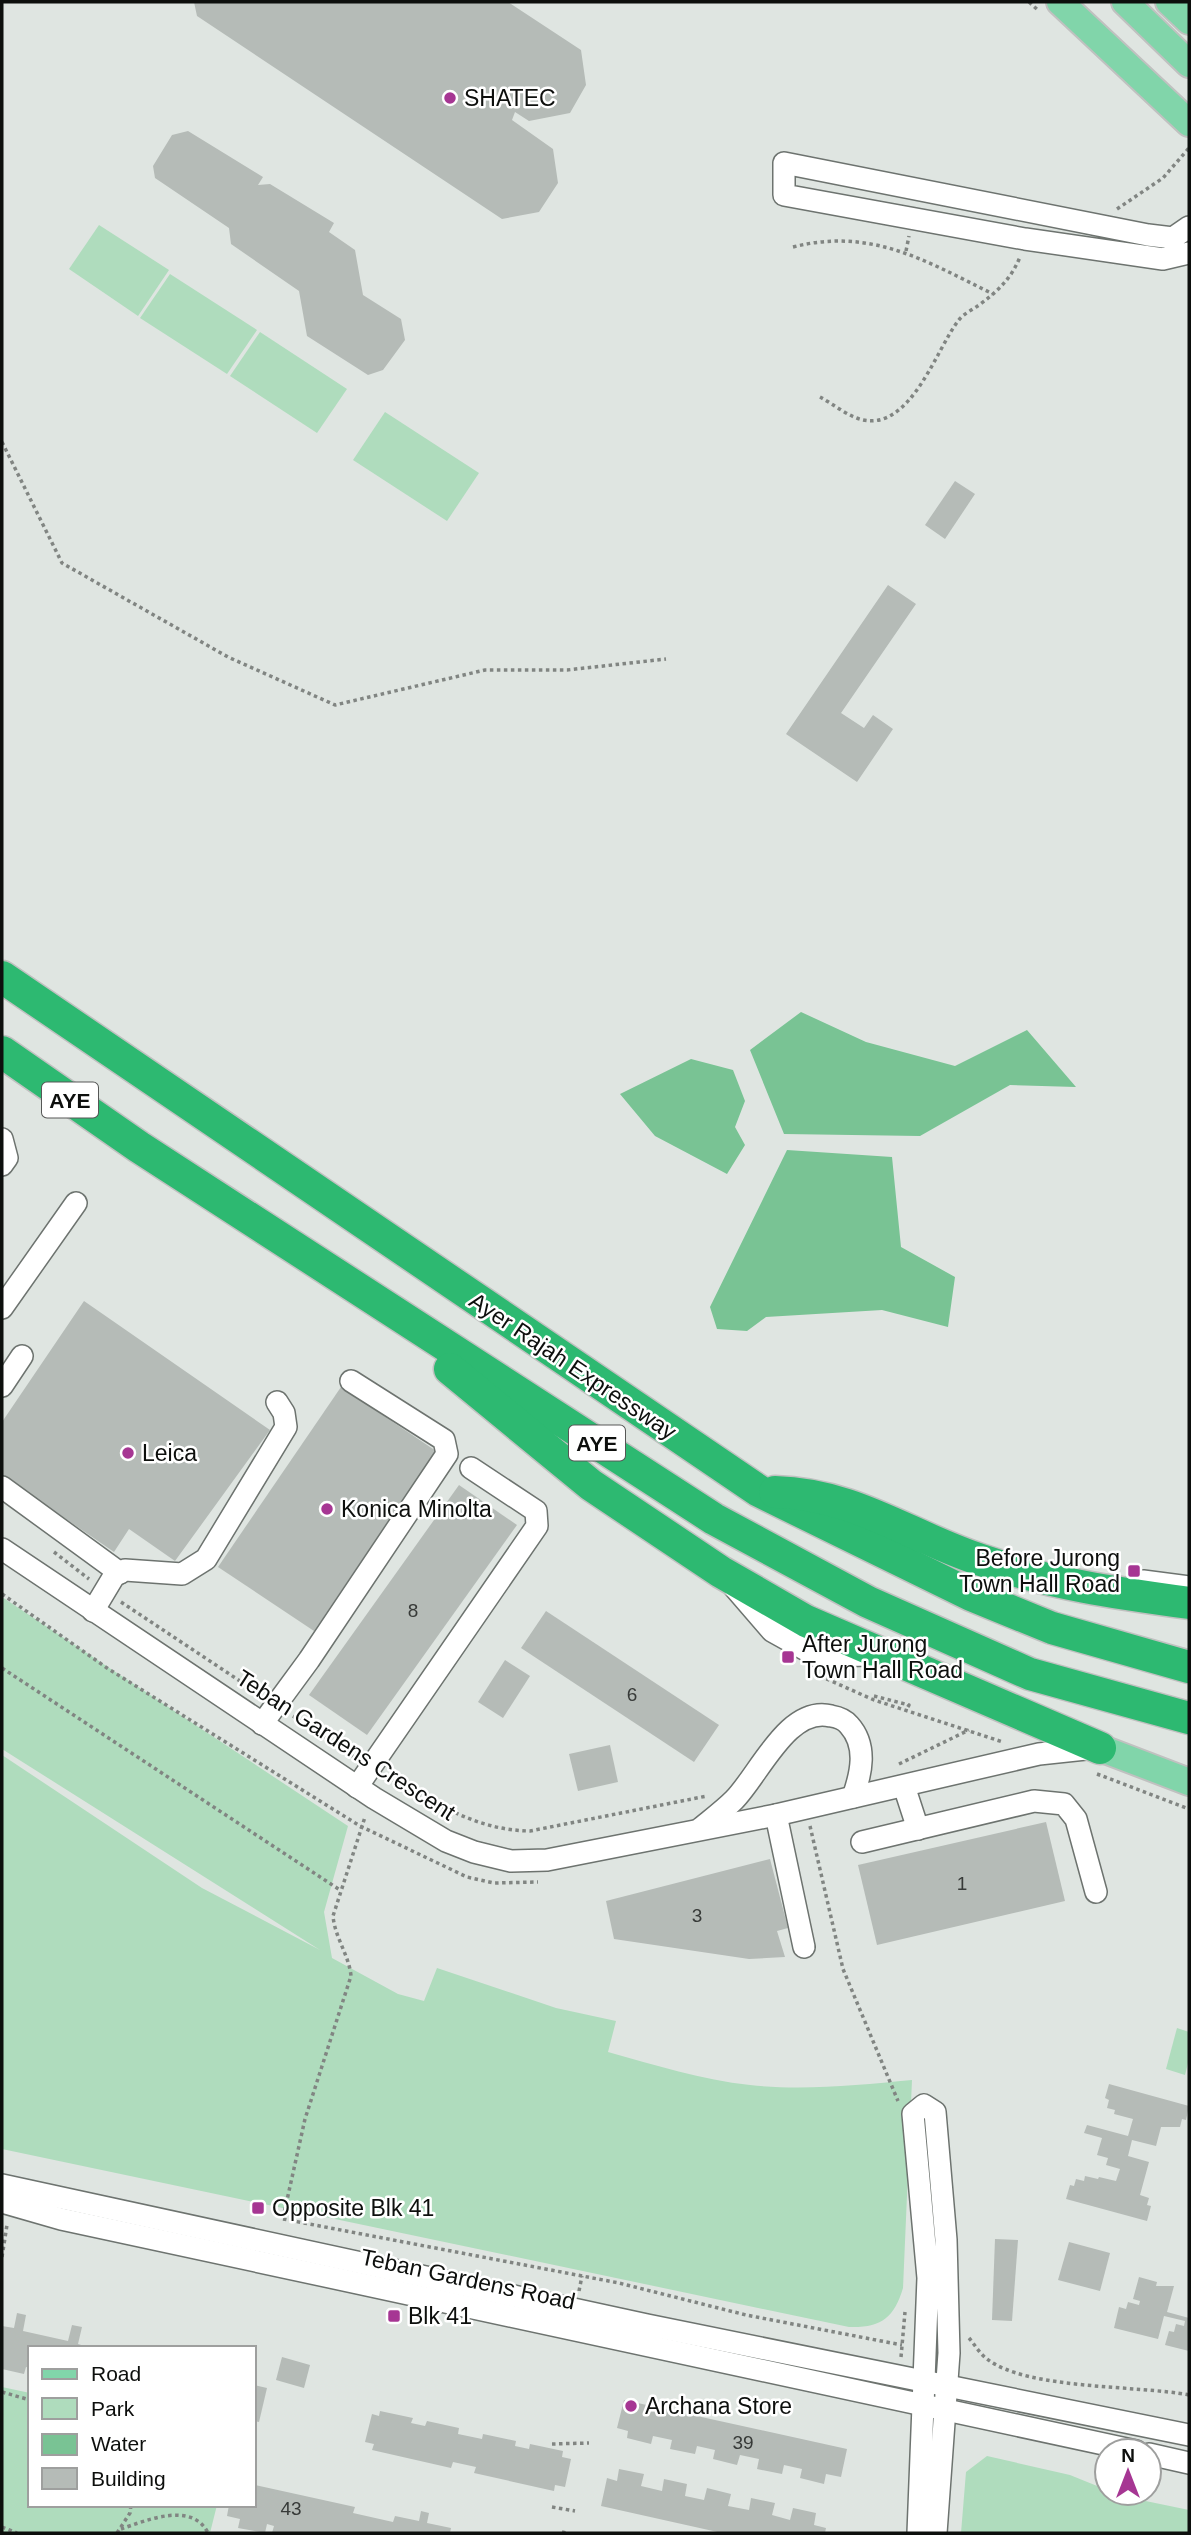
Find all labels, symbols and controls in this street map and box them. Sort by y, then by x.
place label: SHATEC [464,85,556,111]
marker: SHATEC [442,90,458,106]
road number: AYE [42,1082,98,1118]
street label: Ayer Rajah Expressway [465,1287,682,1445]
road number: AYE [569,1426,625,1460]
place label: Leica [142,1440,197,1466]
marker: Leica [120,1445,136,1461]
place label: Konica Minolta [341,1496,492,1522]
marker: Konica Minolta [319,1501,335,1517]
place label: Before Jurong Town Hall Road [959,1545,1120,1597]
marker: Before Jurong Town Hall Road [1126,1563,1142,1579]
house number: 8 [408,1600,418,1621]
place label: After Jurong Town Hall Road [802,1631,963,1683]
marker: After Jurong Town Hall Road [780,1649,796,1665]
street label: Teban Gardens Crescent [232,1664,461,1826]
house number: 6 [627,1684,637,1705]
house number: 1 [957,1873,967,1894]
house number: 3 [692,1905,702,1926]
place label: Opposite Blk 41 [272,2195,434,2221]
marker: Opposite Blk 41 [250,2200,266,2216]
street label: Teban Gardens Road [358,2244,578,2314]
place label: Blk 41 [408,2303,472,2329]
marker: Blk 41 [386,2308,402,2324]
legend [28,2346,256,2507]
text: Road [91,2362,141,2385]
place label: Archana Store [645,2393,792,2419]
text: Park [91,2397,135,2420]
marker: Archana Store [623,2398,639,2414]
text: Water [91,2432,146,2455]
house number: 39 [732,2432,754,2453]
north arrow [1093,2437,1163,2507]
text: N [1121,2445,1135,2466]
text: Building [91,2467,166,2490]
house number: 43 [280,2498,302,2519]

